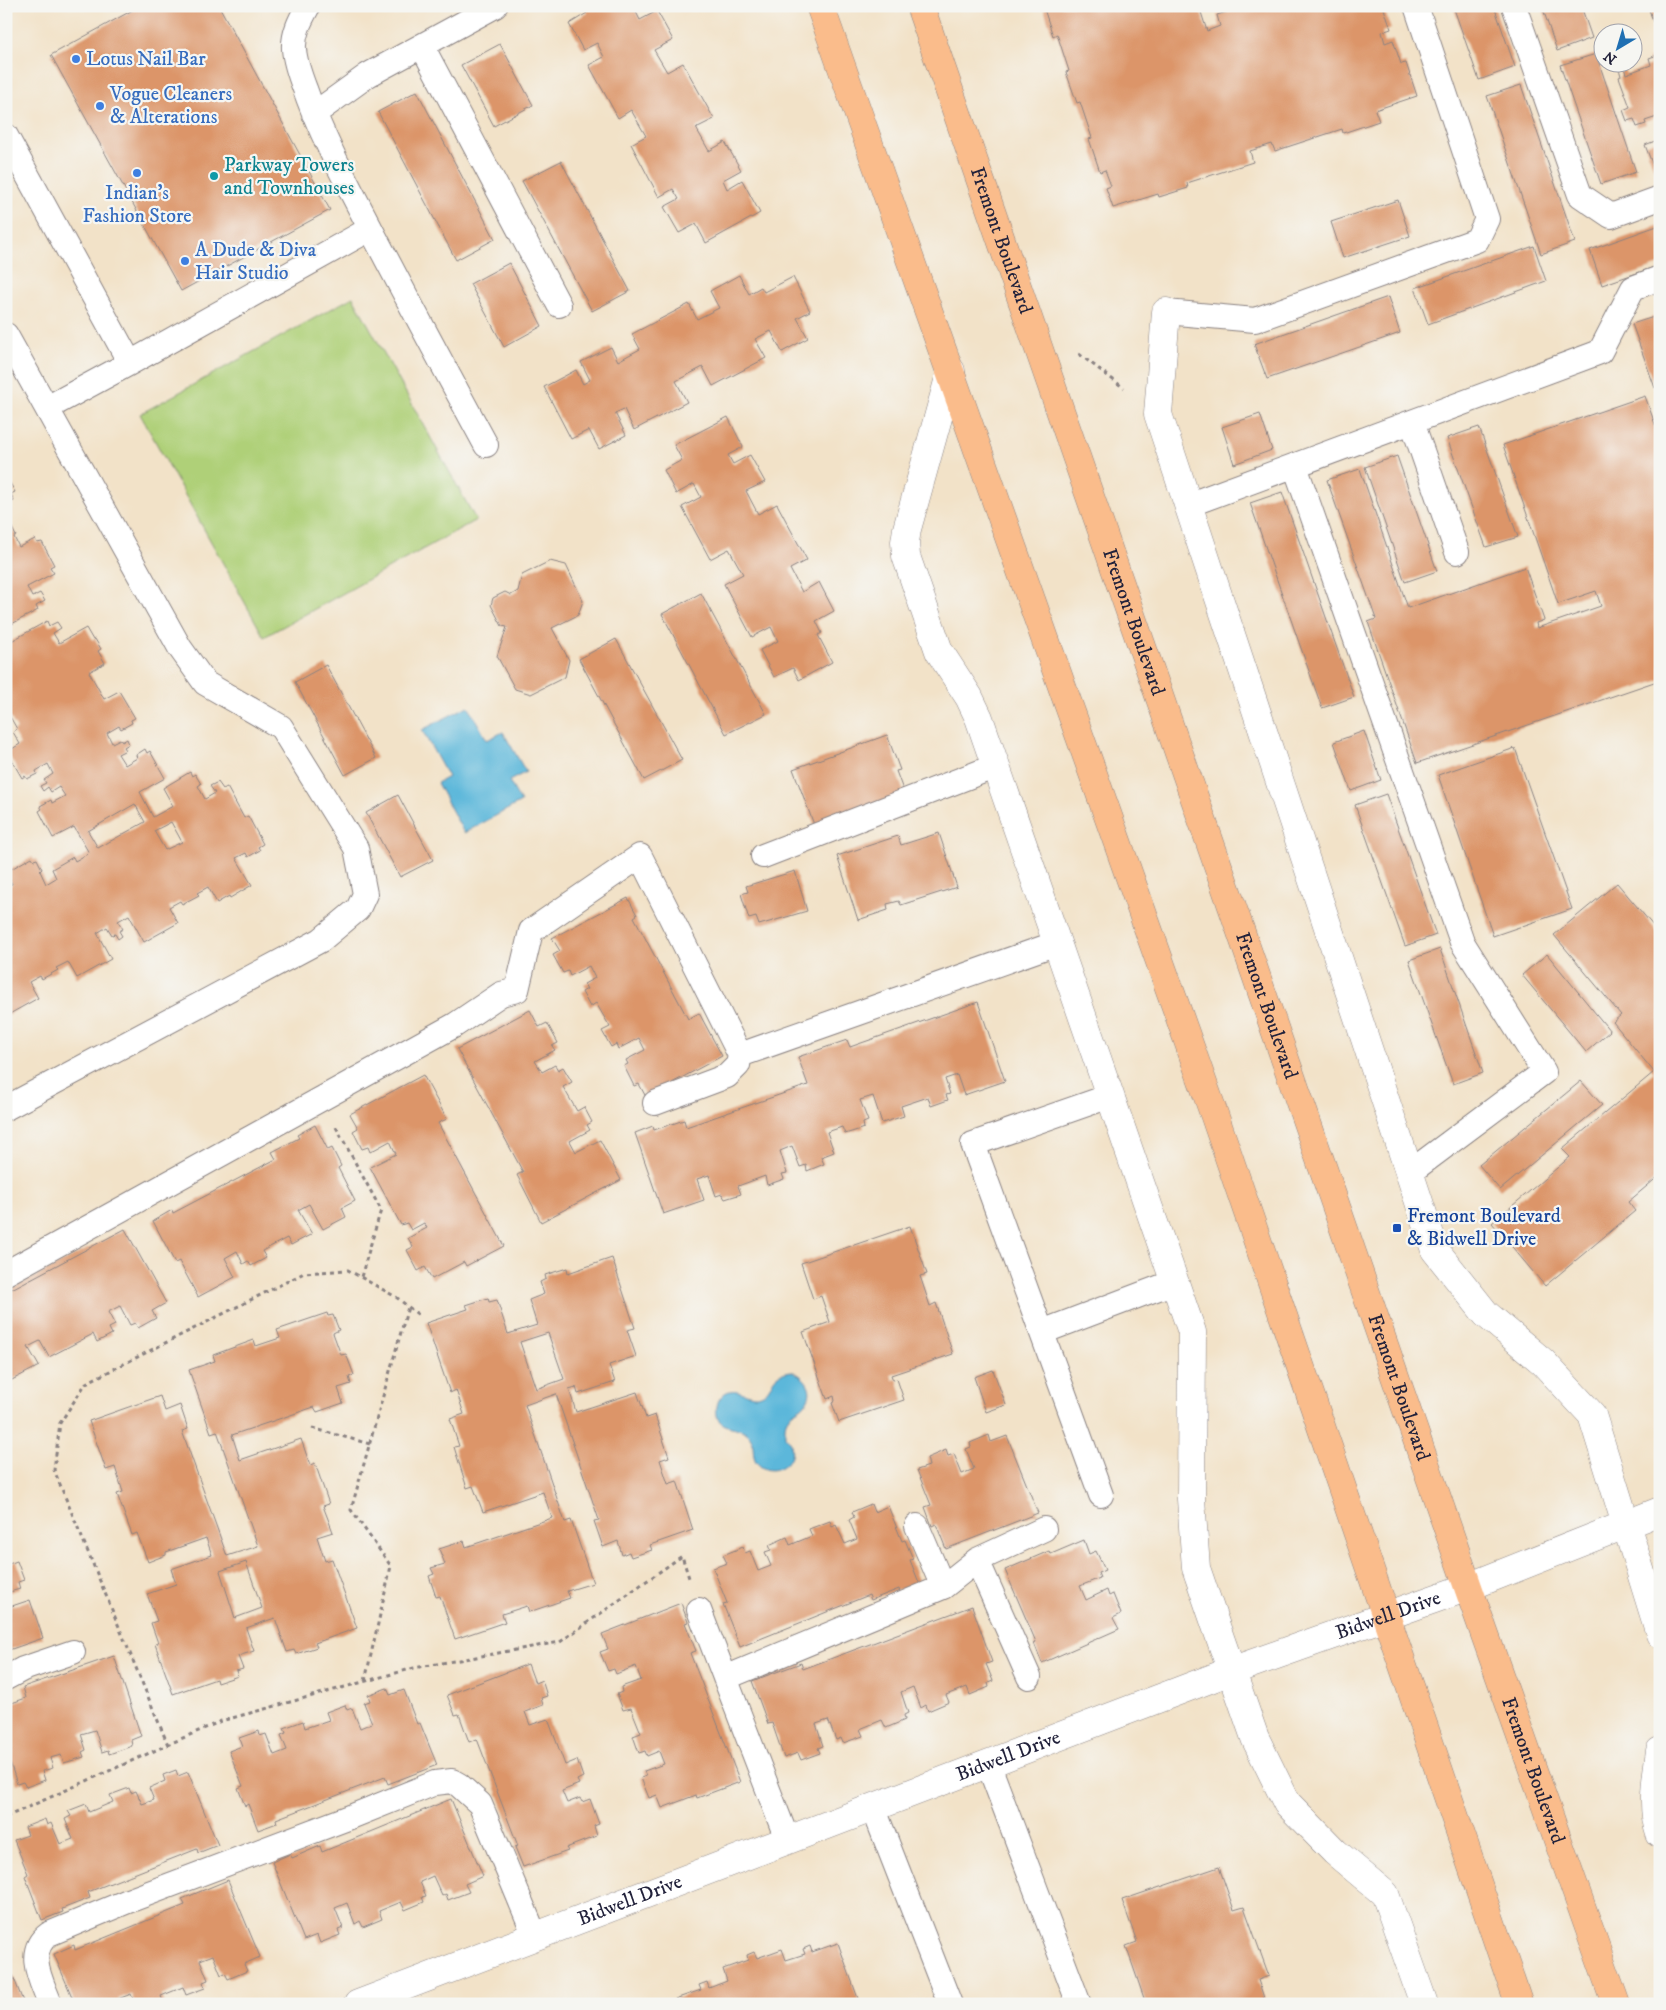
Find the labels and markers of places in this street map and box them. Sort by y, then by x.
place label: Lotus Nail Bar [86,47,206,72]
marker: Lotus Nail Bar [70,53,82,65]
place label: Vogue Cleaners & Alterations [109,82,232,130]
marker: Vogue Cleaners & Alterations [94,100,106,112]
place label: Parkway Towers and Townhouses [224,153,355,201]
marker: Indian's Fashion Store [131,167,143,179]
marker: Parkway Towers and Townhouses [208,170,220,182]
place label: Indian's Fashion Store [82,181,192,229]
place label: A Dude & Diva Hair Studio [195,238,317,286]
marker: A Dude & Diva Hair Studio [179,255,191,267]
place label: Fremont Boulevard & Bidwell Drive [1407,1204,1561,1252]
marker: Fremont Boulevard & Bidwell Drive [1391,1222,1403,1234]

